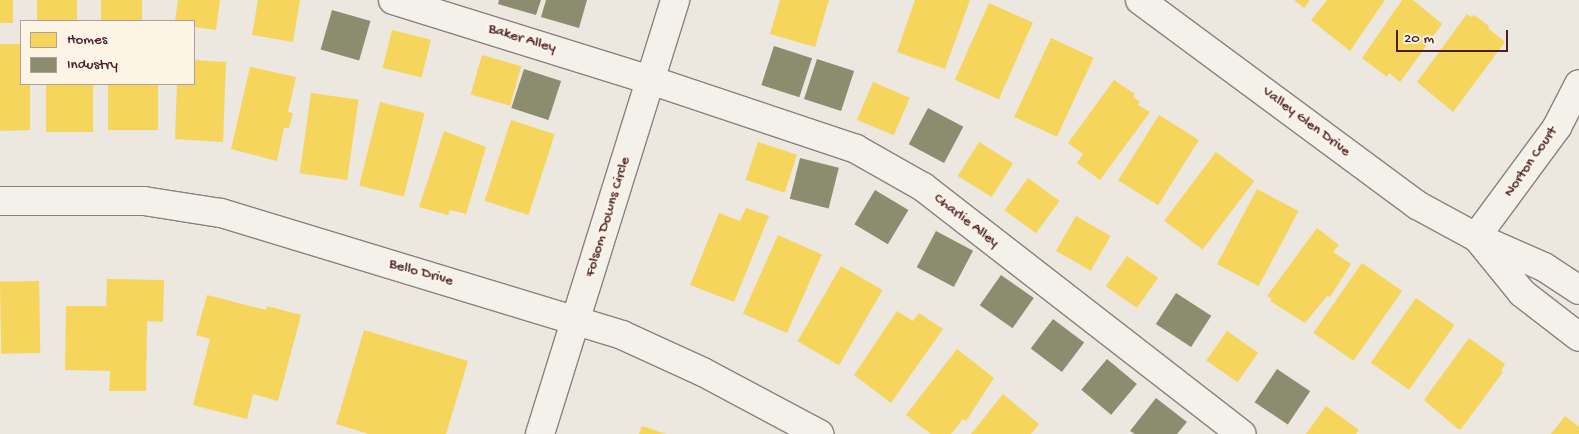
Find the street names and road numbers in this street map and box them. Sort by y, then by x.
street label: Baker Alley [486,20,558,58]
street label: Valley Glen Drive [1258,83,1354,161]
street label: Norton Court [1500,123,1562,201]
street label: Folsom Downs Circle [581,155,635,279]
street label: Charlie Alley [930,190,1002,252]
street label: Bello Drive [387,255,455,291]

